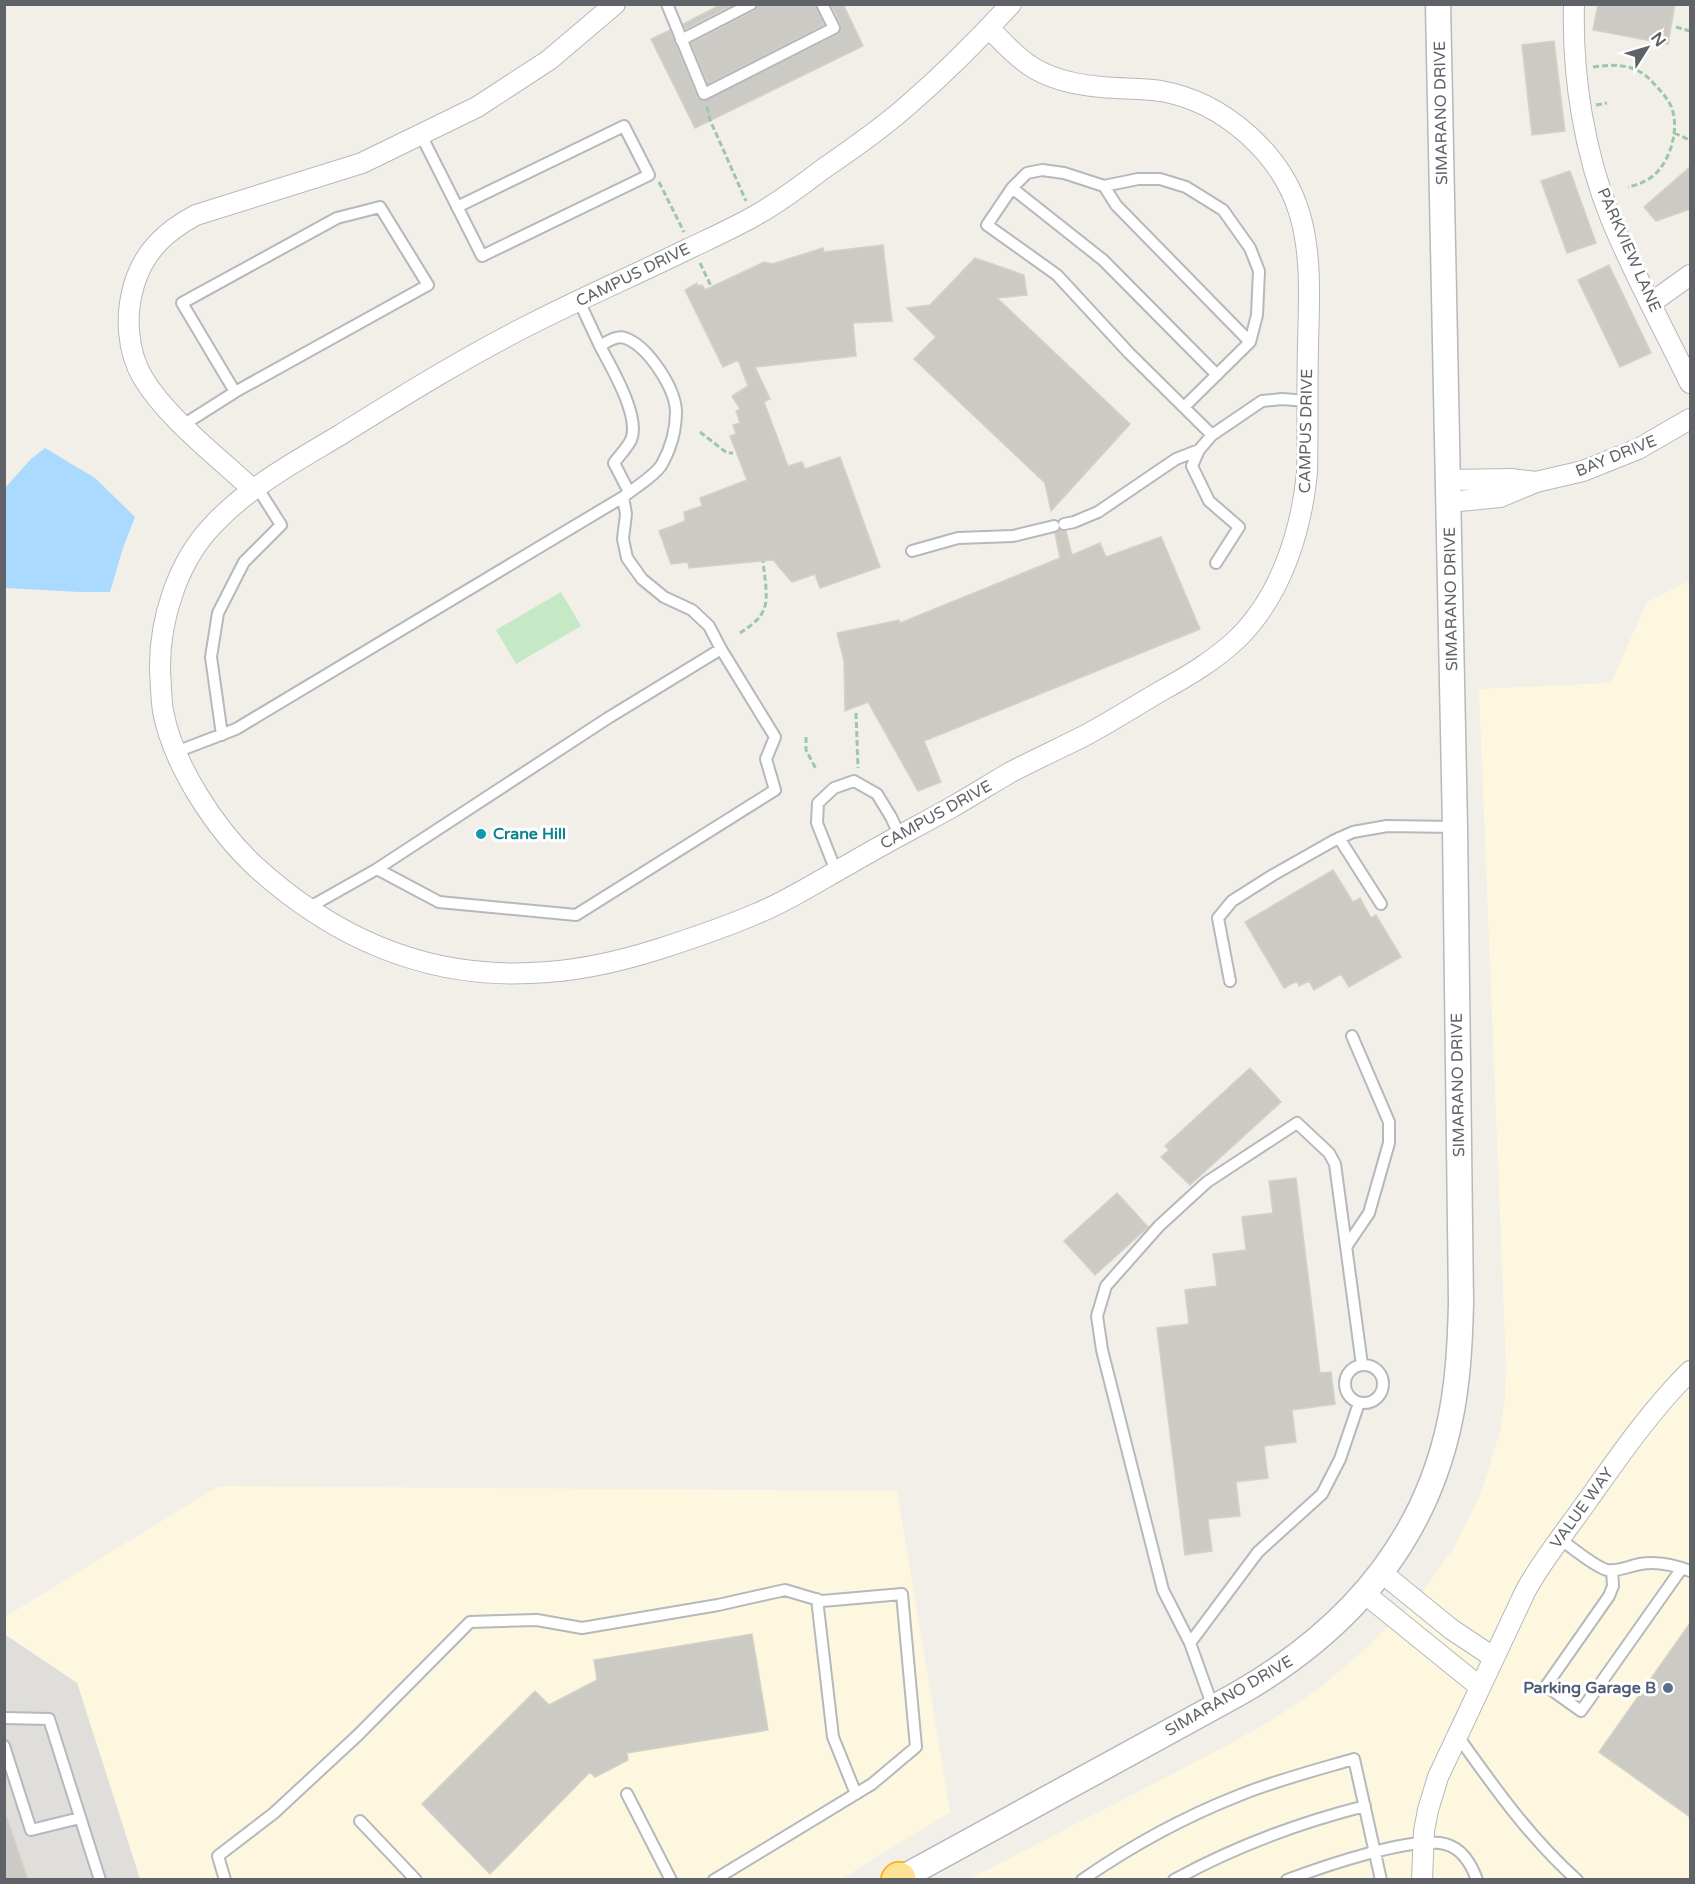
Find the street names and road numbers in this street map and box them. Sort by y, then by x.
street label: SIMARANO DRIVE [1430,41,1452,185]
street label: PARKVIEW LANE [1593,185,1665,315]
street label: CAMPUS DRIVE [573,239,693,311]
street label: CAMPUS DRIVE [1295,368,1317,494]
street label: BAY DRIVE [1573,431,1659,481]
street label: SIMARANO DRIVE [1440,527,1462,671]
street label: CAMPUS DRIVE [877,776,995,854]
street label: SIMARANO DRIVE [1447,1013,1469,1157]
street label: VALUE WAY [1546,1464,1618,1552]
street label: SIMARANO DRIVE [1161,1651,1297,1741]

